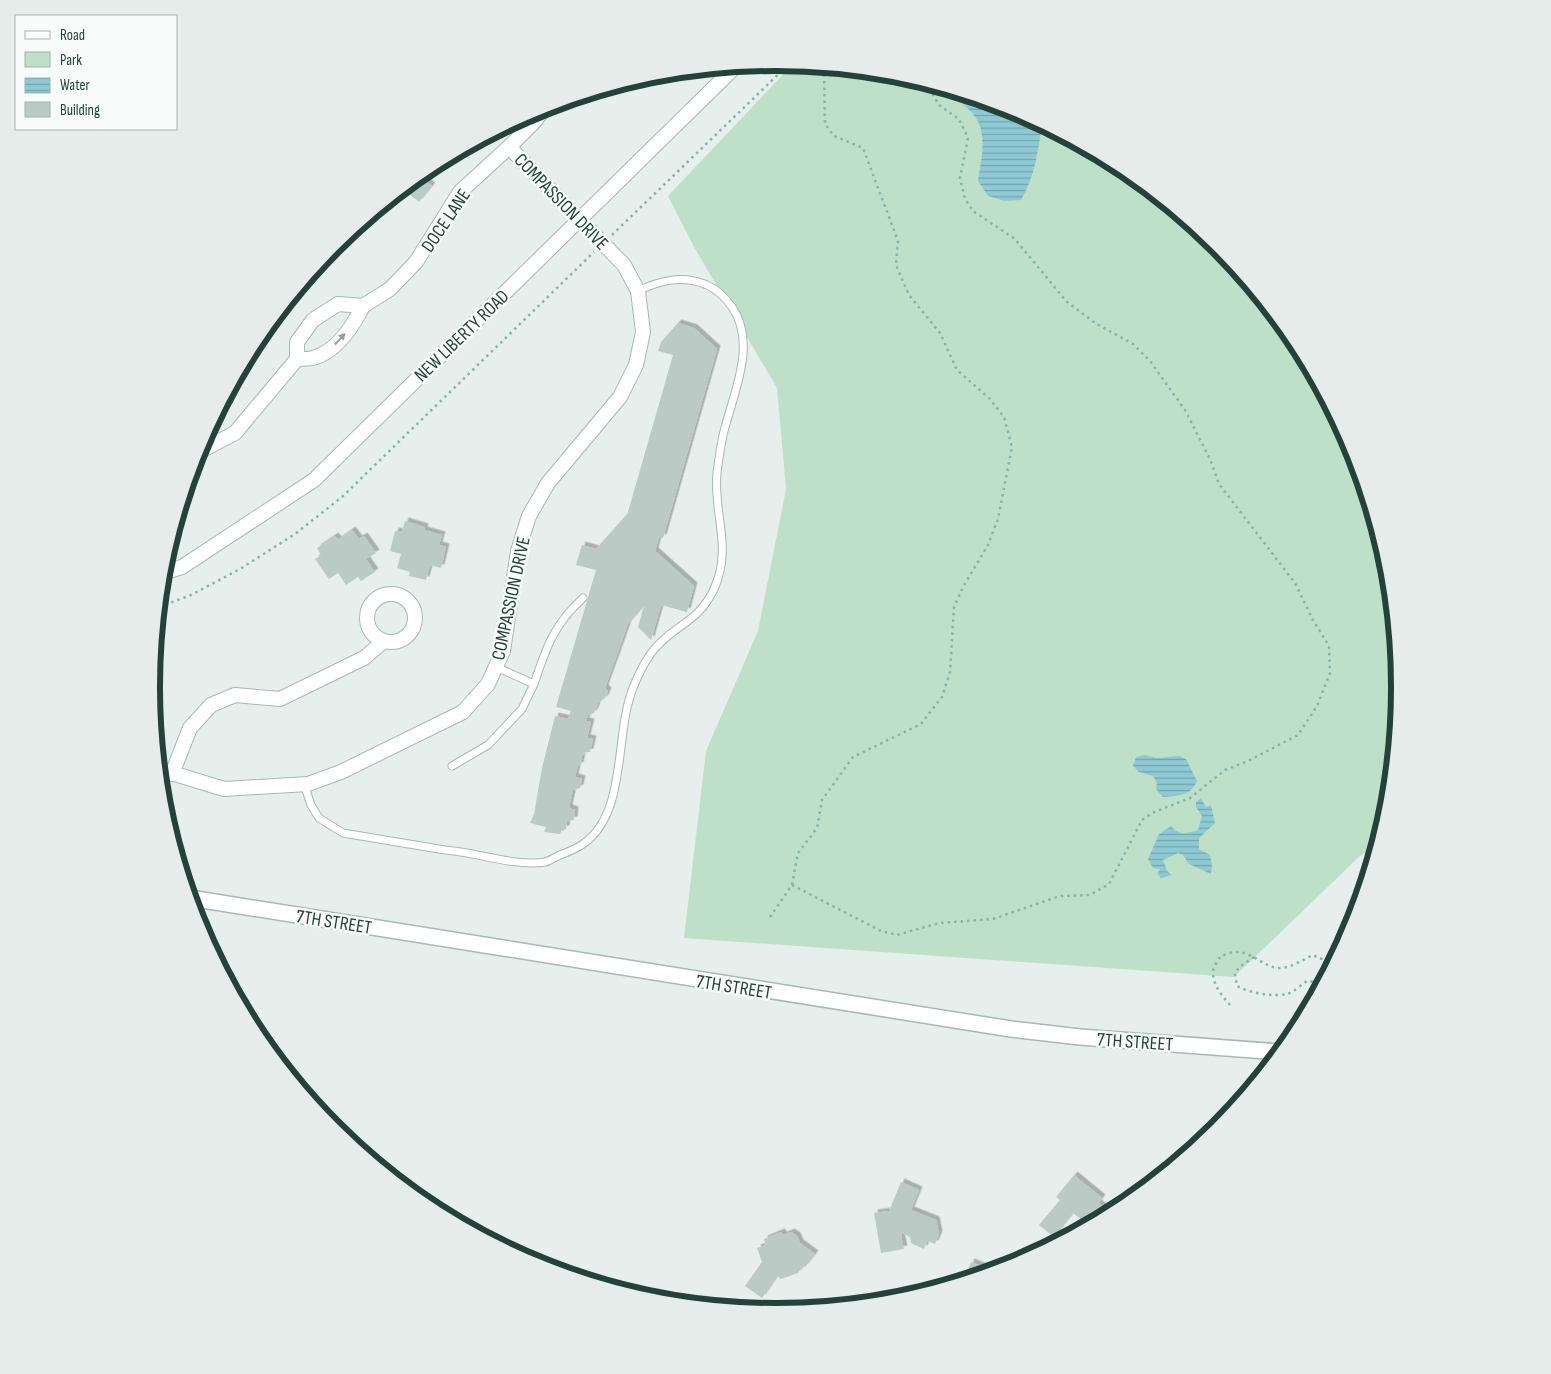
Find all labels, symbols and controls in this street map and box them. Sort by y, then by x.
legend [15,15,178,130]
text: Road [60,26,85,45]
text: Park [60,51,82,70]
text: Water [60,76,91,95]
text: Building [60,101,100,120]
street label: COMPASSION DRIVE [509,149,613,255]
street label: DOCE LANE [417,185,476,257]
street label: NEW LIBERTY ROAD [410,285,514,387]
one-way arrow [334,334,346,346]
street label: COMPASSION DRIVE [487,534,536,662]
street label: 7TH STREET [294,905,374,940]
street label: 7TH STREET [694,970,774,1005]
street label: 7TH STREET [1096,1028,1174,1057]

